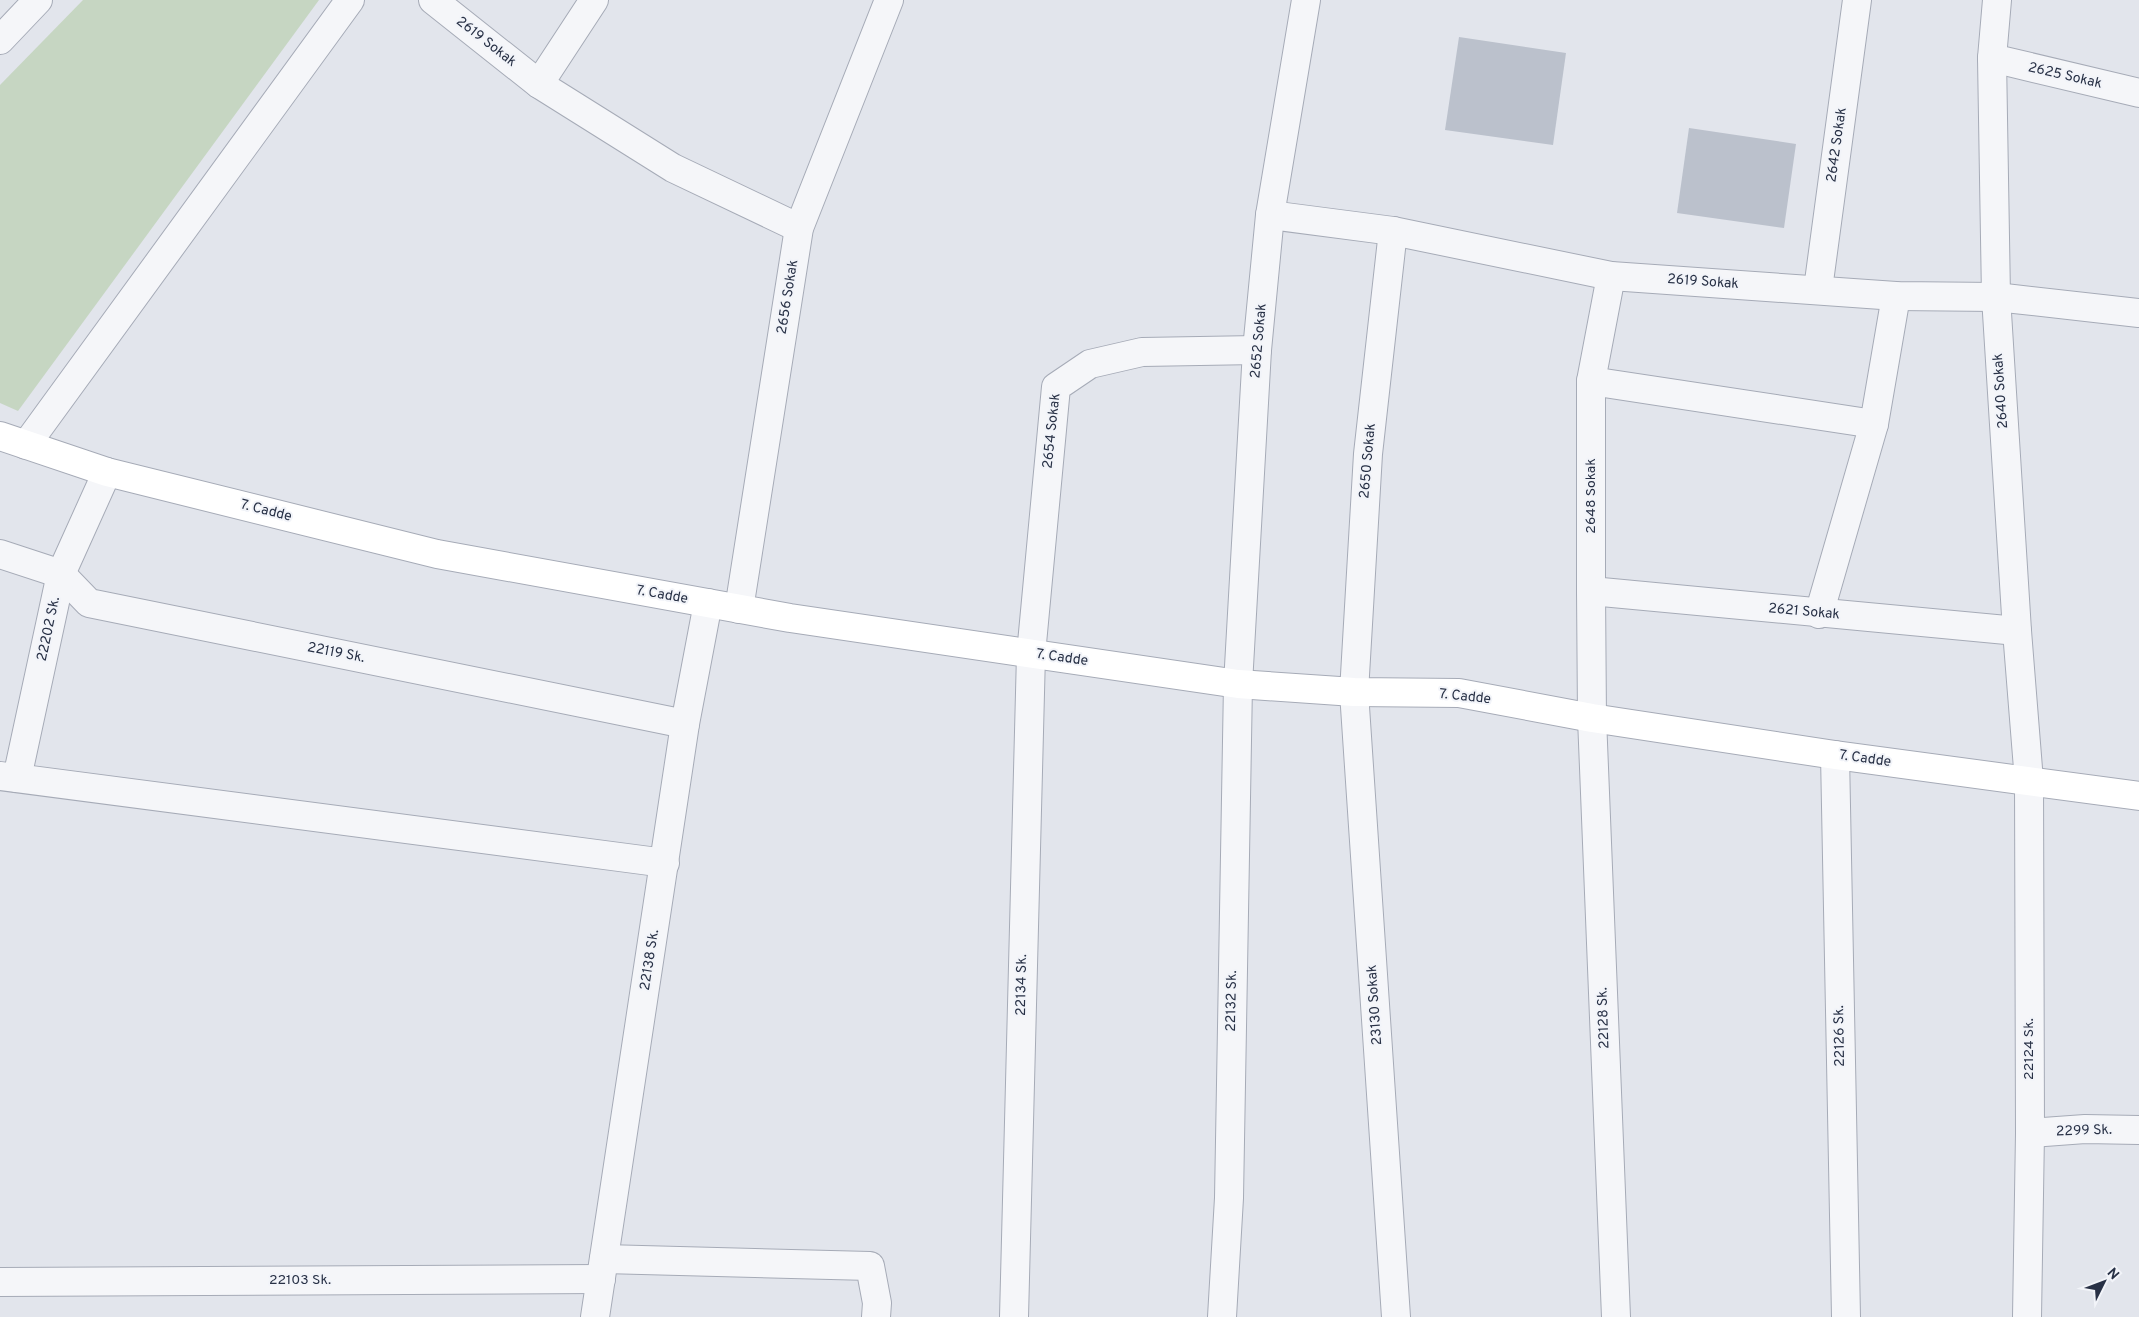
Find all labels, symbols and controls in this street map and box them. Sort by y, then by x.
street label: 2619 Sokak [453,13,519,71]
street label: 2625 Sokak [2026,59,2104,93]
street label: 2642 Sokak [1823,107,1851,183]
street label: 2656 Sokak [774,259,802,335]
street label: 2619 Sokak [1667,271,1739,293]
street label: 2652 Sokak [1247,303,1271,379]
street label: 2640 Sokak [1990,353,2012,429]
street label: 2654 Sokak [1040,392,1064,470]
street label: 2650 Sokak [1356,423,1380,499]
street label: 2648 Sokak [1583,458,1600,534]
street label: 7. Cadde [239,496,293,526]
street label: 7. Cadde [635,582,689,608]
street label: 22202 Sk. [34,595,64,663]
street label: 2621 Sokak [1767,600,1841,624]
street label: 22119 Sk. [306,639,366,667]
street label: 7. Cadde [1035,646,1089,670]
street label: 7. Cadde [1438,686,1492,708]
street label: 7. Cadde [1838,747,1892,771]
street label: 22138 Sk. [637,928,663,992]
street label: 22134 Sk. [1013,954,1031,1016]
street label: 23130 Sokak [1364,964,1386,1046]
street label: 22132 Sk. [1223,970,1241,1032]
street label: 22128 Sk. [1594,987,1614,1049]
street label: 22126 Sk. [1831,1005,1849,1067]
street label: 22124 Sk. [2021,1018,2038,1080]
street label: 2299 Sk. [2056,1122,2112,1140]
north arrow [2079,1257,2129,1307]
text: N [2103,1265,2122,1284]
street label: 22103 Sk. [269,1272,331,1289]

